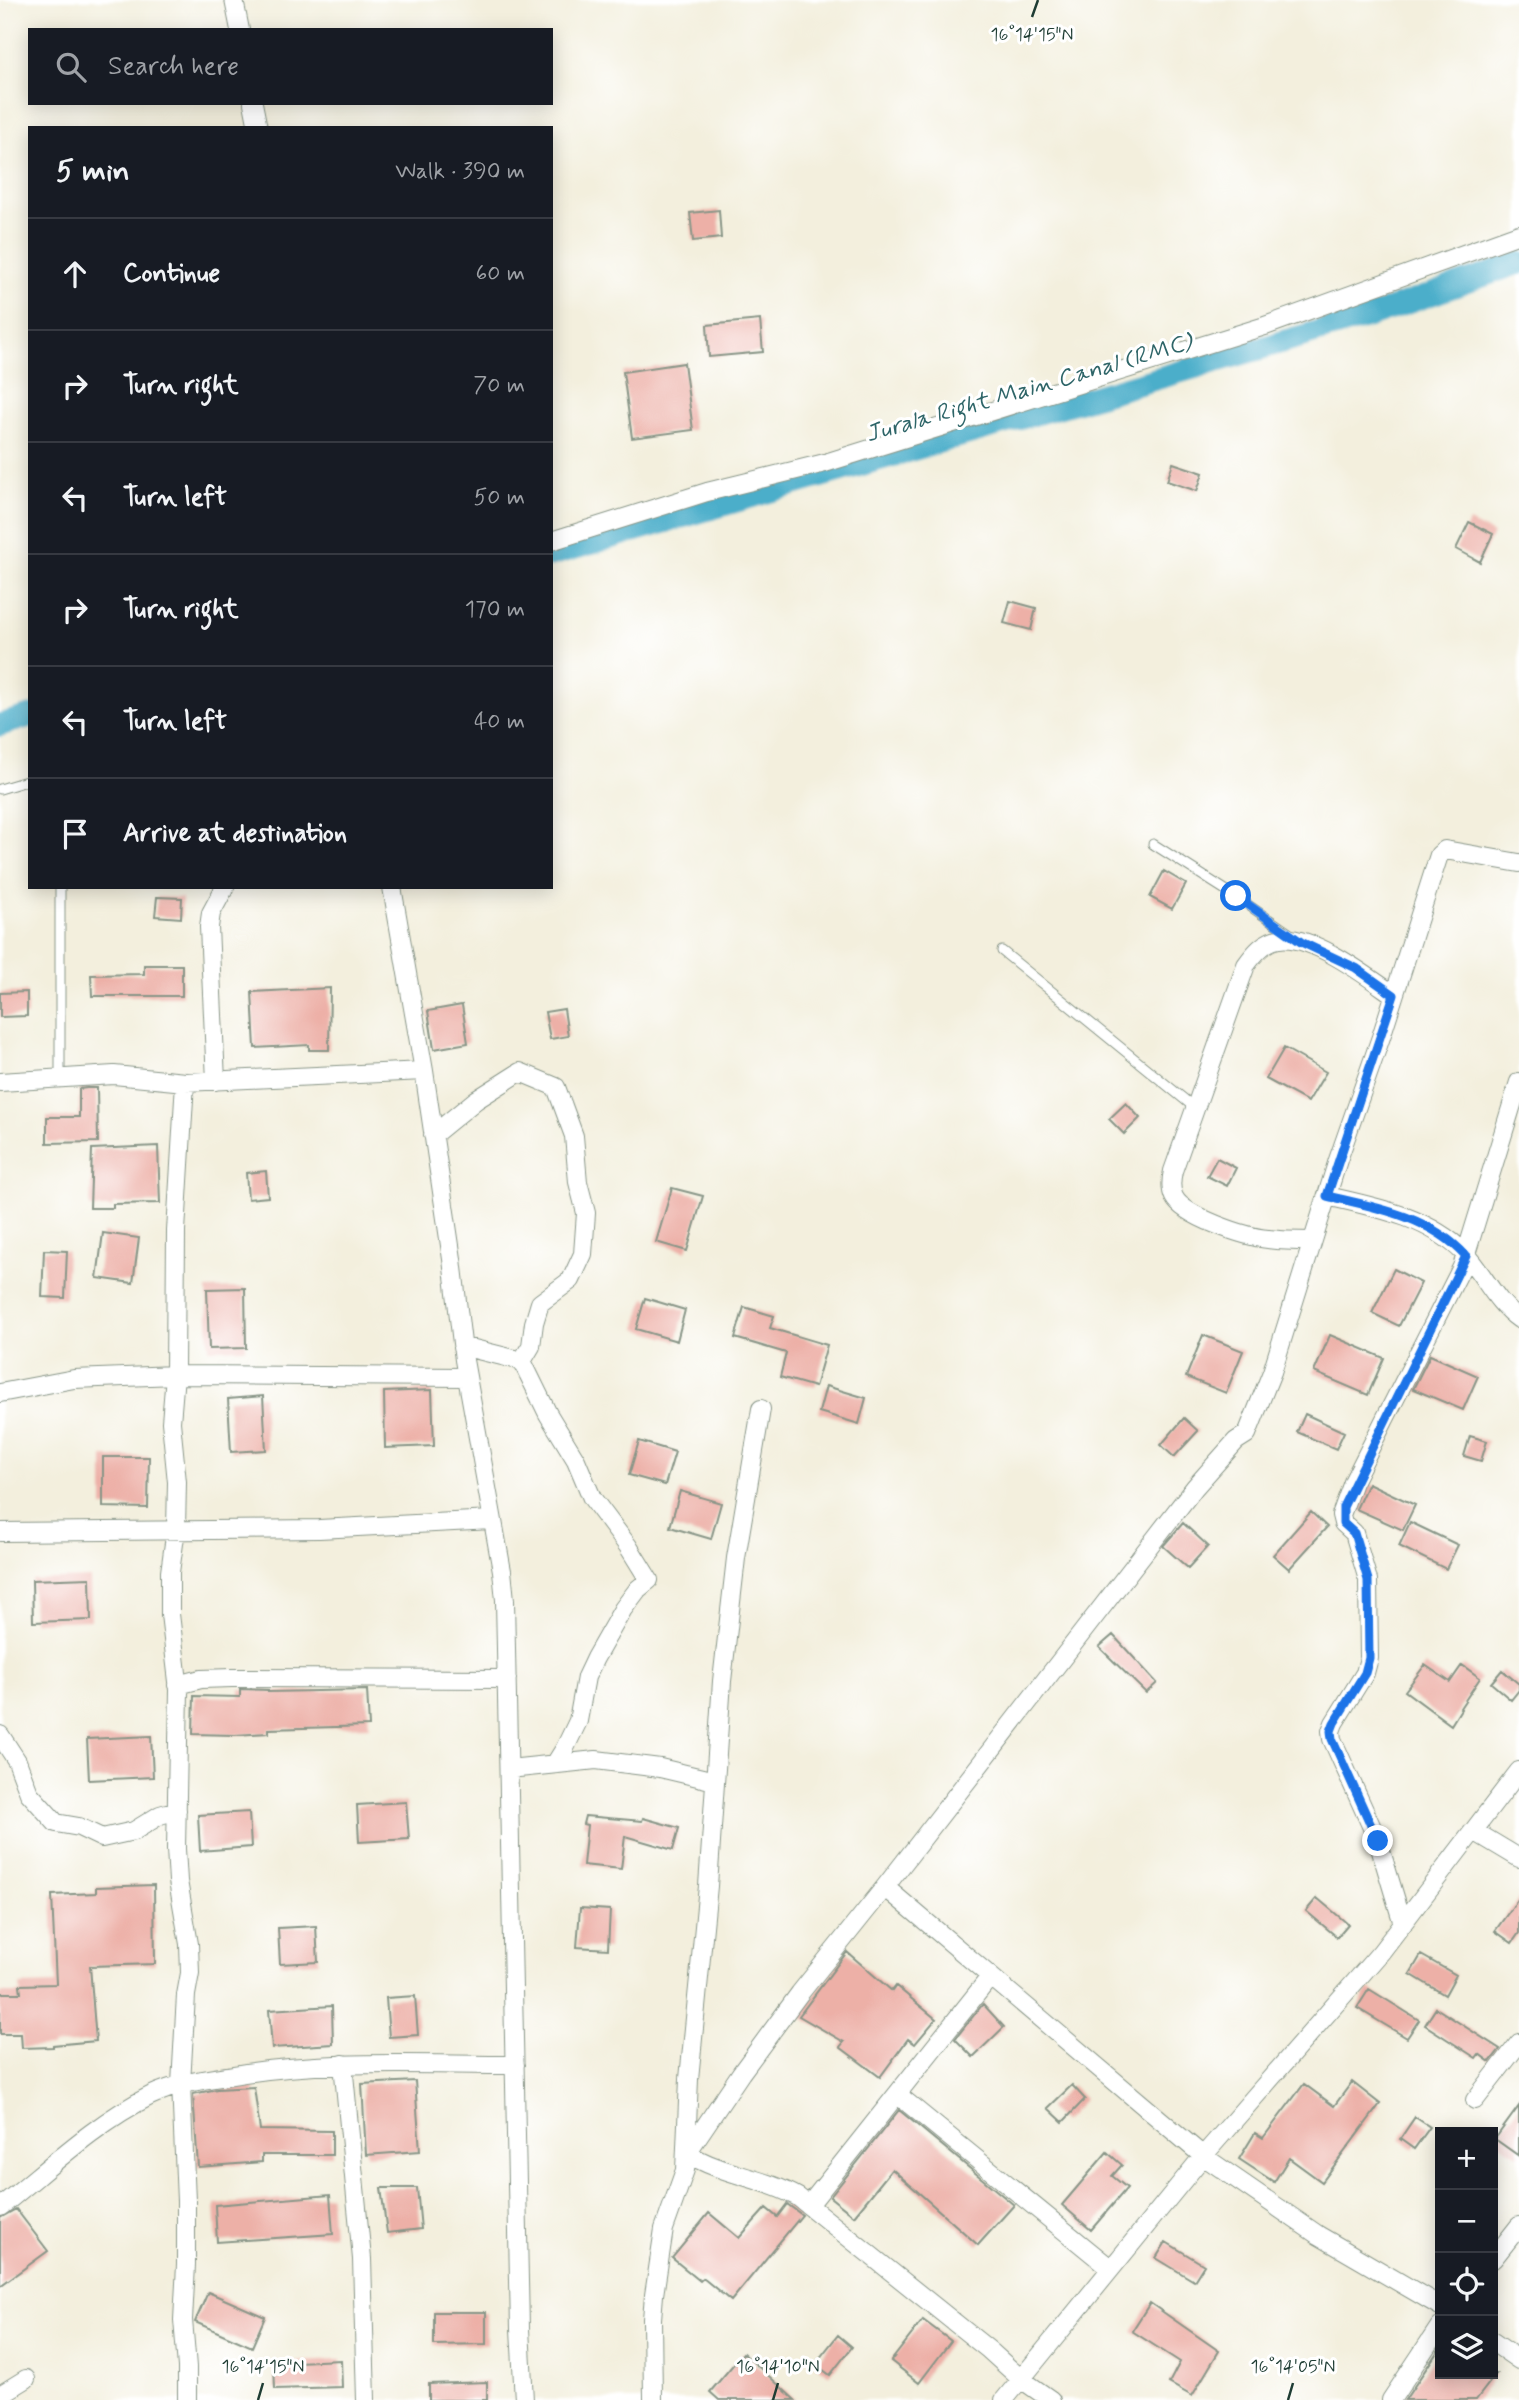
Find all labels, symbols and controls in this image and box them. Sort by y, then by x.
text: 16°14'15"N [990,23,1074,47]
search box [28,28,553,105]
icon: search [52,48,90,86]
text: Search here [108,50,239,84]
text: 5 min [56,152,130,191]
text: Walk · 390 m [395,157,525,187]
icon: ahead [56,255,94,293]
text: Continue [123,257,220,291]
text: 60 m [476,259,525,289]
water label: Jurala Right Main Canal (RMC) [862,327,1199,453]
icon: right [56,367,94,405]
text: Turn right [123,369,239,403]
text: 70 m [473,371,525,401]
icon: left [56,479,94,517]
text: Turn left [123,481,227,515]
text: 50 m [474,483,525,513]
icon: right [56,591,94,629]
text: Turn right [123,593,239,627]
text: 170 m [465,595,525,625]
icon: left [56,703,94,741]
text: Turn left [123,705,227,739]
text: 40 m [474,707,525,737]
icon: arrive [56,815,94,853]
text: Arrive at destination [123,817,347,851]
route start [1220,880,1251,911]
route end [1362,1825,1393,1856]
map controls [1435,2127,1498,2379]
button: + [1435,2127,1498,2190]
button: − [1435,2190,1498,2253]
button: locate [1435,2253,1498,2316]
button: layers [1435,2316,1498,2379]
text: 16°14'15"N [221,2355,305,2379]
text: 16°14'10"N [736,2355,820,2379]
text: 16°14'05"N [1250,2355,1336,2379]

